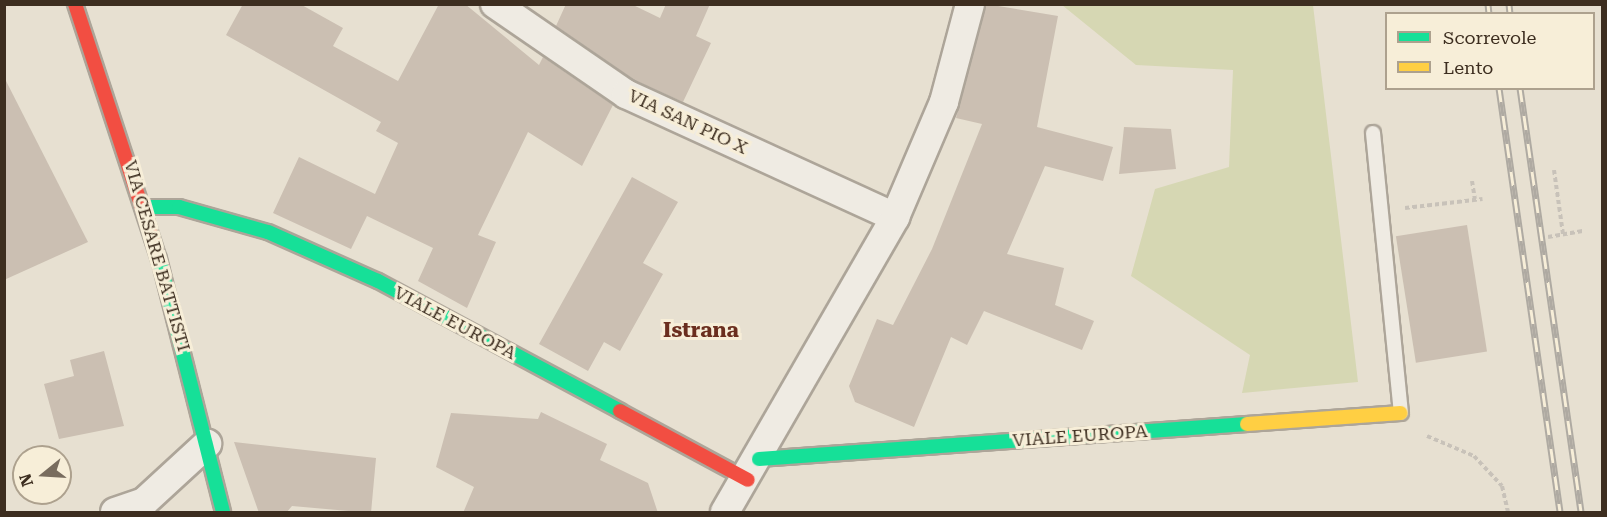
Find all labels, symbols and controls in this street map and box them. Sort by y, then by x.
legend [1385,12,1595,90]
text: Scorrevole [1443,27,1536,48]
text: Lento [1443,57,1493,78]
street label: VIA SAN PIO X [625,85,751,159]
street label: VIA CESARE BATTISTI [119,158,195,354]
street label: VIALE EUROPA [390,282,520,364]
district label: Istrana [663,317,739,343]
street label: VIALE EUROPA [1012,421,1148,451]
north arrow [12,445,72,505]
text: N [15,471,37,489]

